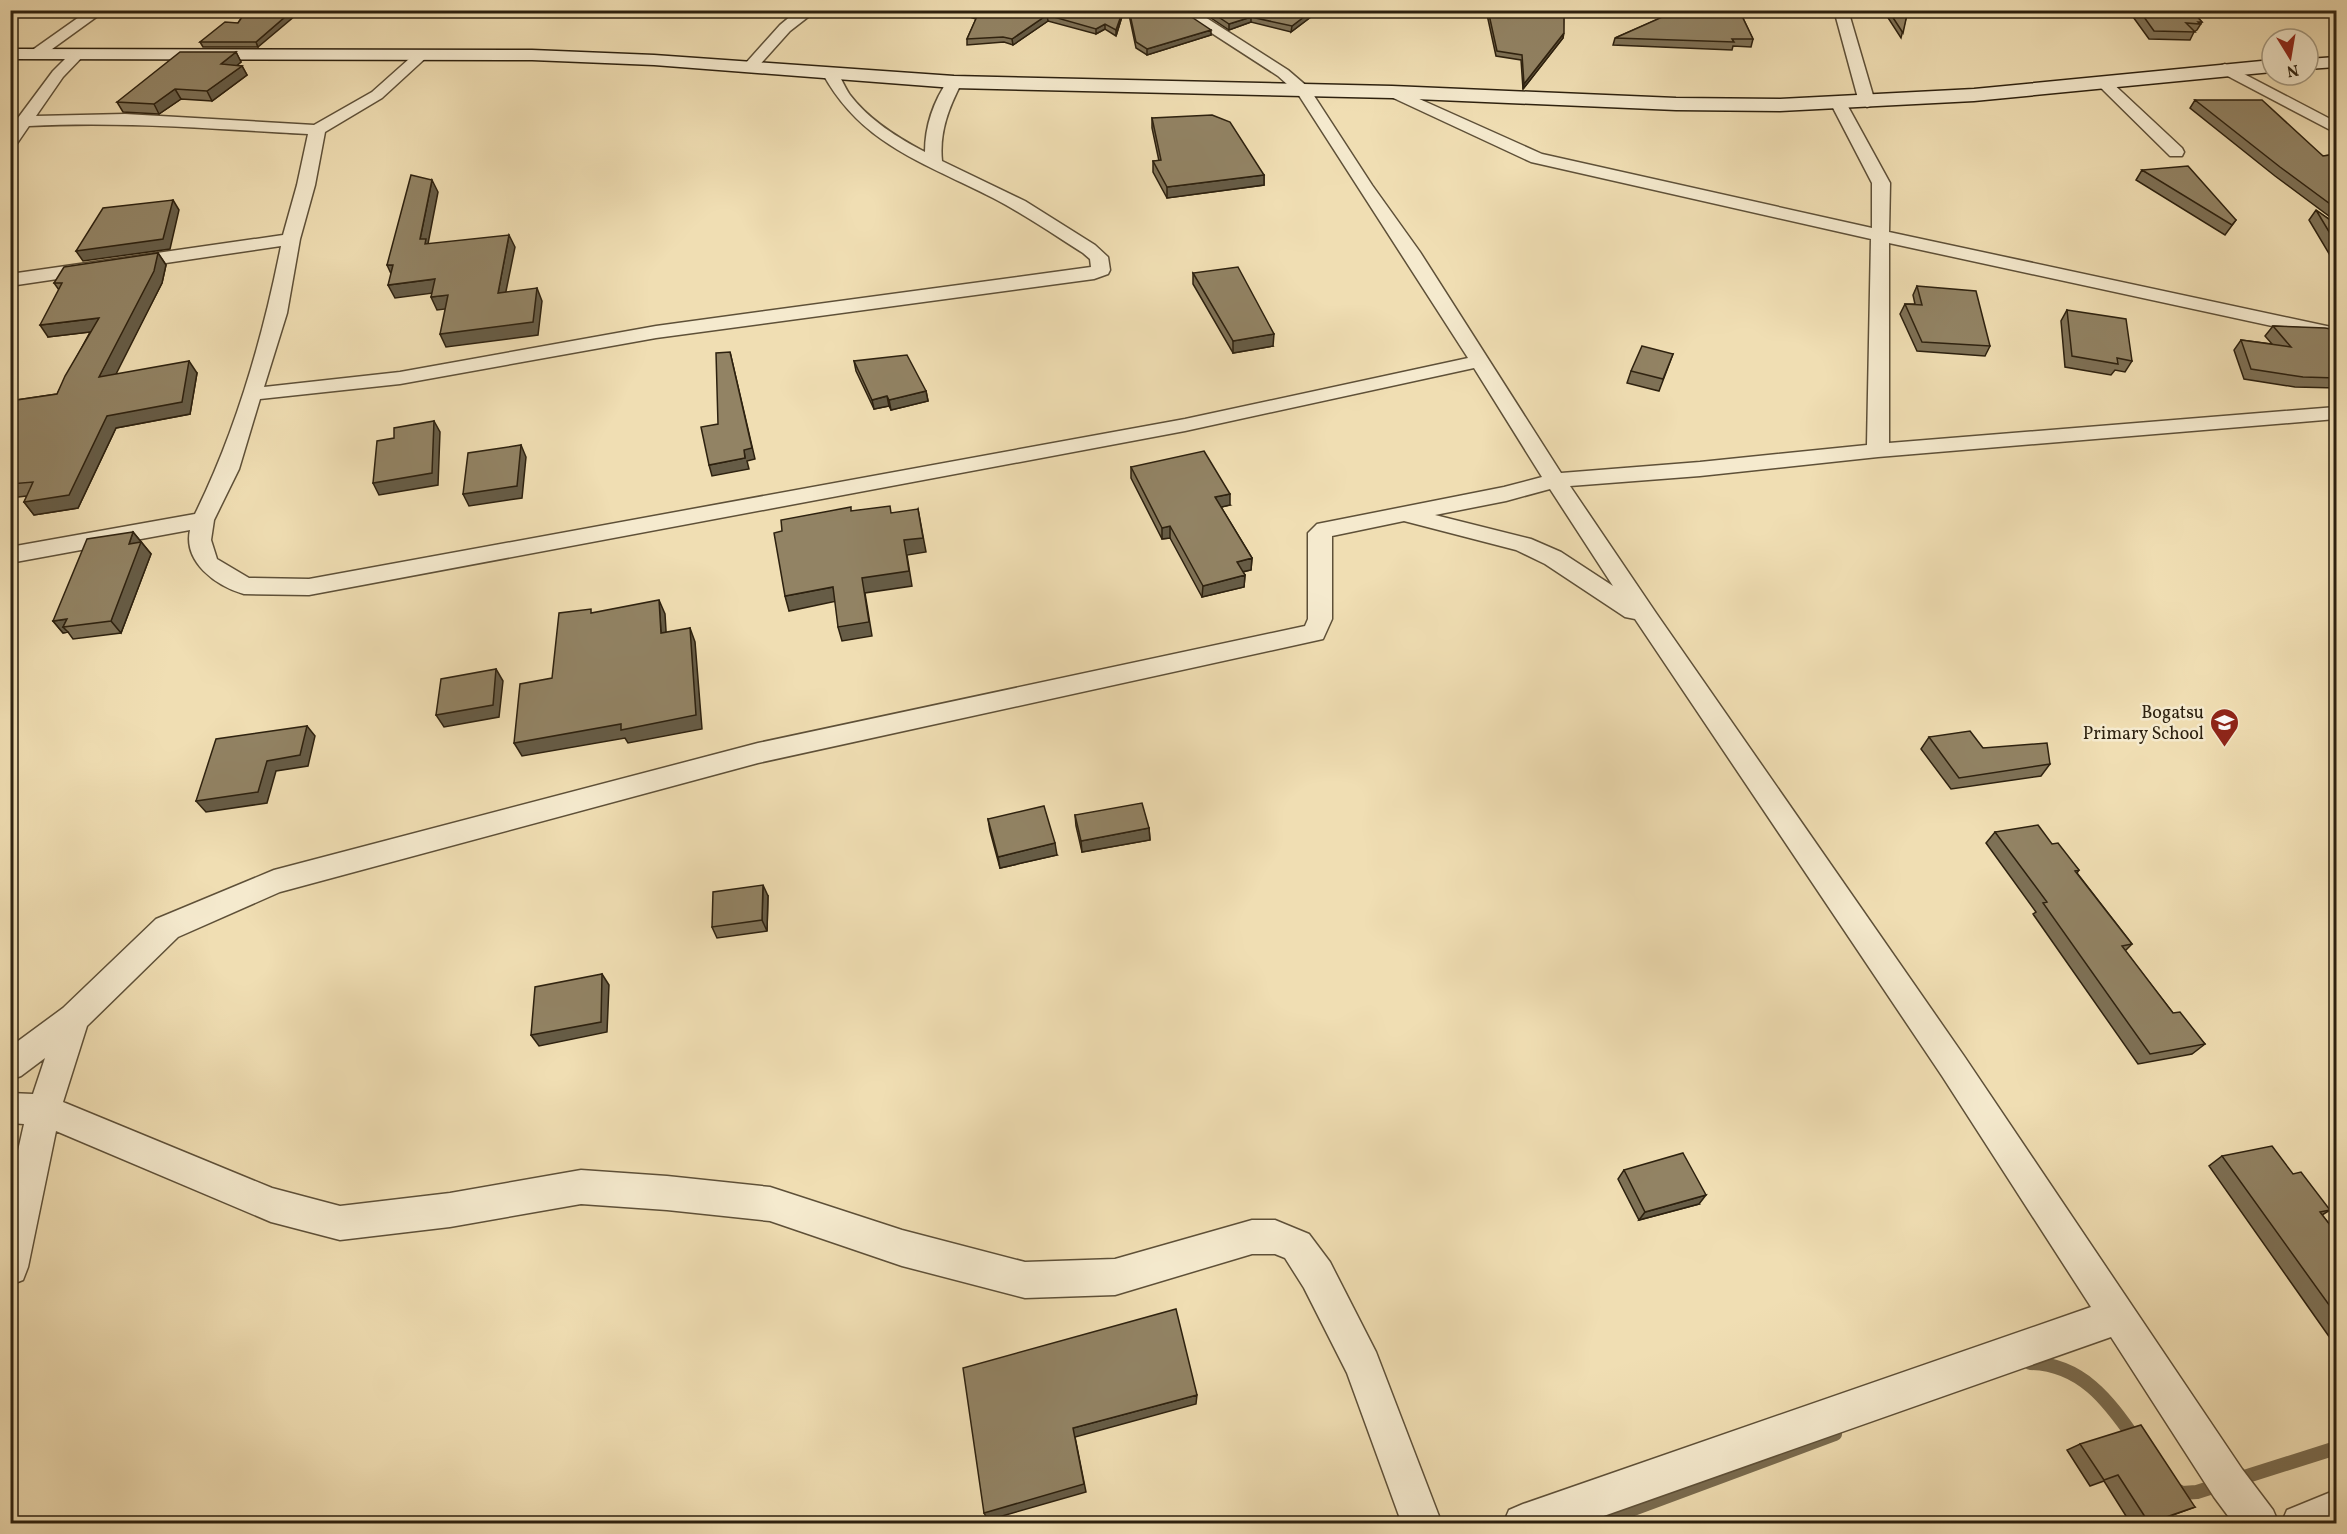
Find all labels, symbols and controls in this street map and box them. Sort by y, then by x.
north arrow [2260,27,2320,87]
text: N [2284,58,2300,82]
place label: Bogatsu Primary School [2083,701,2204,747]
school or university icon: Bogatsu Primary School [2209,706,2241,748]

